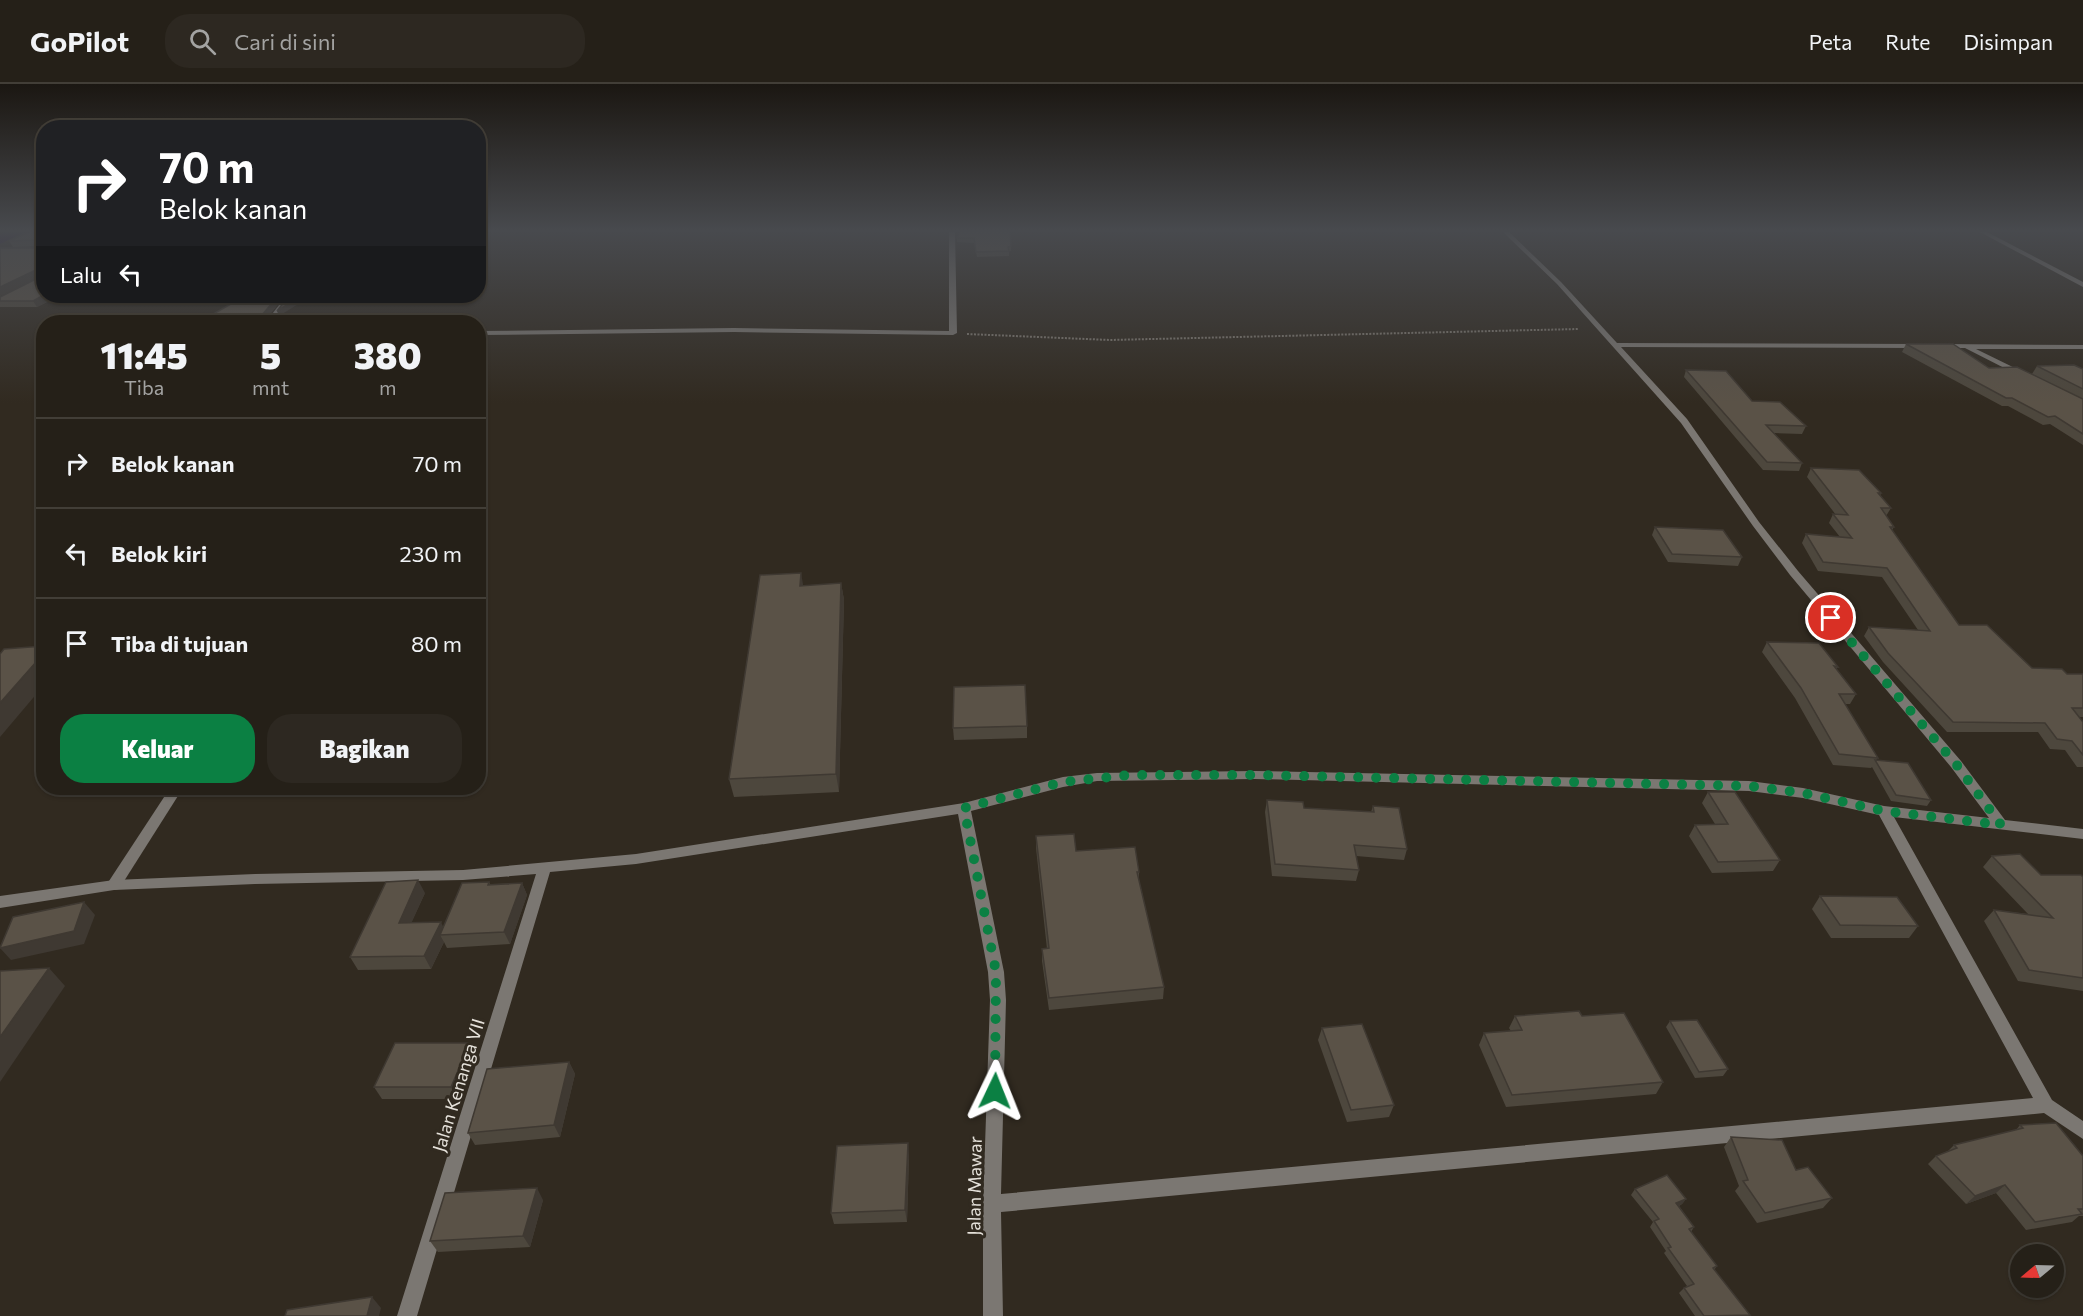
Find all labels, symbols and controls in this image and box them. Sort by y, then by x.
search box [165,14,585,68]
text: GoPilot [30,24,129,58]
icon: search [186,25,219,58]
text: Cari di sini [234,28,336,55]
text: Peta [1809,29,1852,54]
text: Rute [1885,29,1930,54]
text: Disimpan [1963,29,2053,54]
text: 70 m [159,140,254,192]
icon: right [60,144,138,222]
text: Belok kanan [159,192,307,225]
icon: left [114,258,147,291]
text: Lalu [60,261,102,288]
text: 11:45 [100,332,188,376]
text: 5 [260,332,281,376]
text: 380 [354,332,422,376]
text: Tiba [124,375,164,399]
text: mnt [252,375,289,399]
text: m [379,375,396,399]
icon: right [60,447,93,480]
text: Belok kanan [111,450,234,477]
text: 70 m [413,450,462,477]
icon: left [60,537,93,570]
text: Belok kiri [111,540,207,567]
text: 230 m [399,540,462,567]
pin [1805,592,1856,643]
icon: arrive [1814,601,1847,634]
icon: arrive [60,627,93,660]
text: Tiba di tujuan [111,630,248,657]
text: 80 m [411,630,462,657]
button: Keluar [60,714,255,783]
button: Bagikan [267,714,462,783]
street label: Jalan Kenanga VII [427,1016,489,1154]
position arrow [963,1059,1027,1123]
street label: Jalan Mawar [962,1136,986,1236]
north arrow [2010,1244,2064,1298]
map controls [2010,1244,2064,1298]

